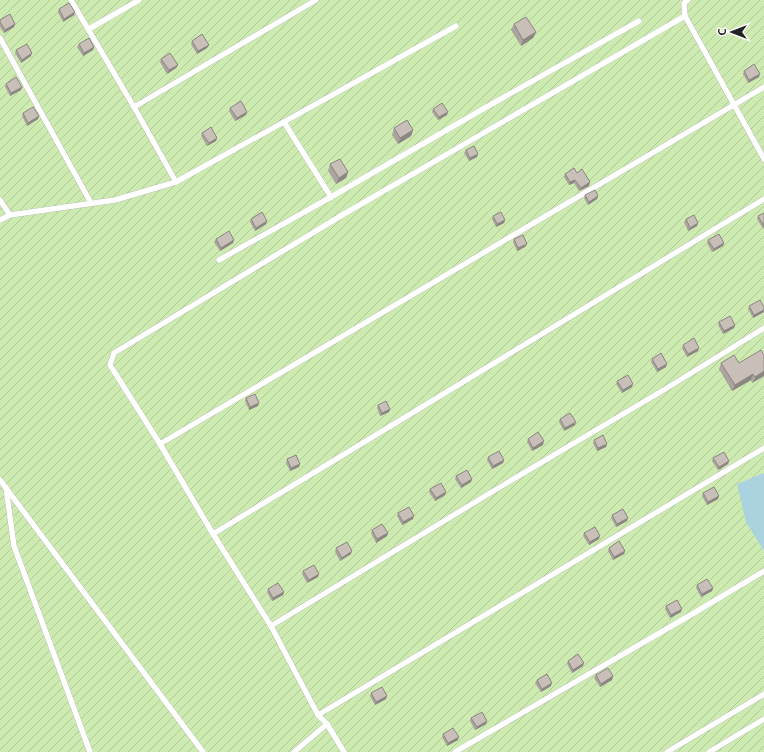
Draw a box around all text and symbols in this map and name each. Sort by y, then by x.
north arrow [712,12,752,52]
text: С [716,28,728,36]

